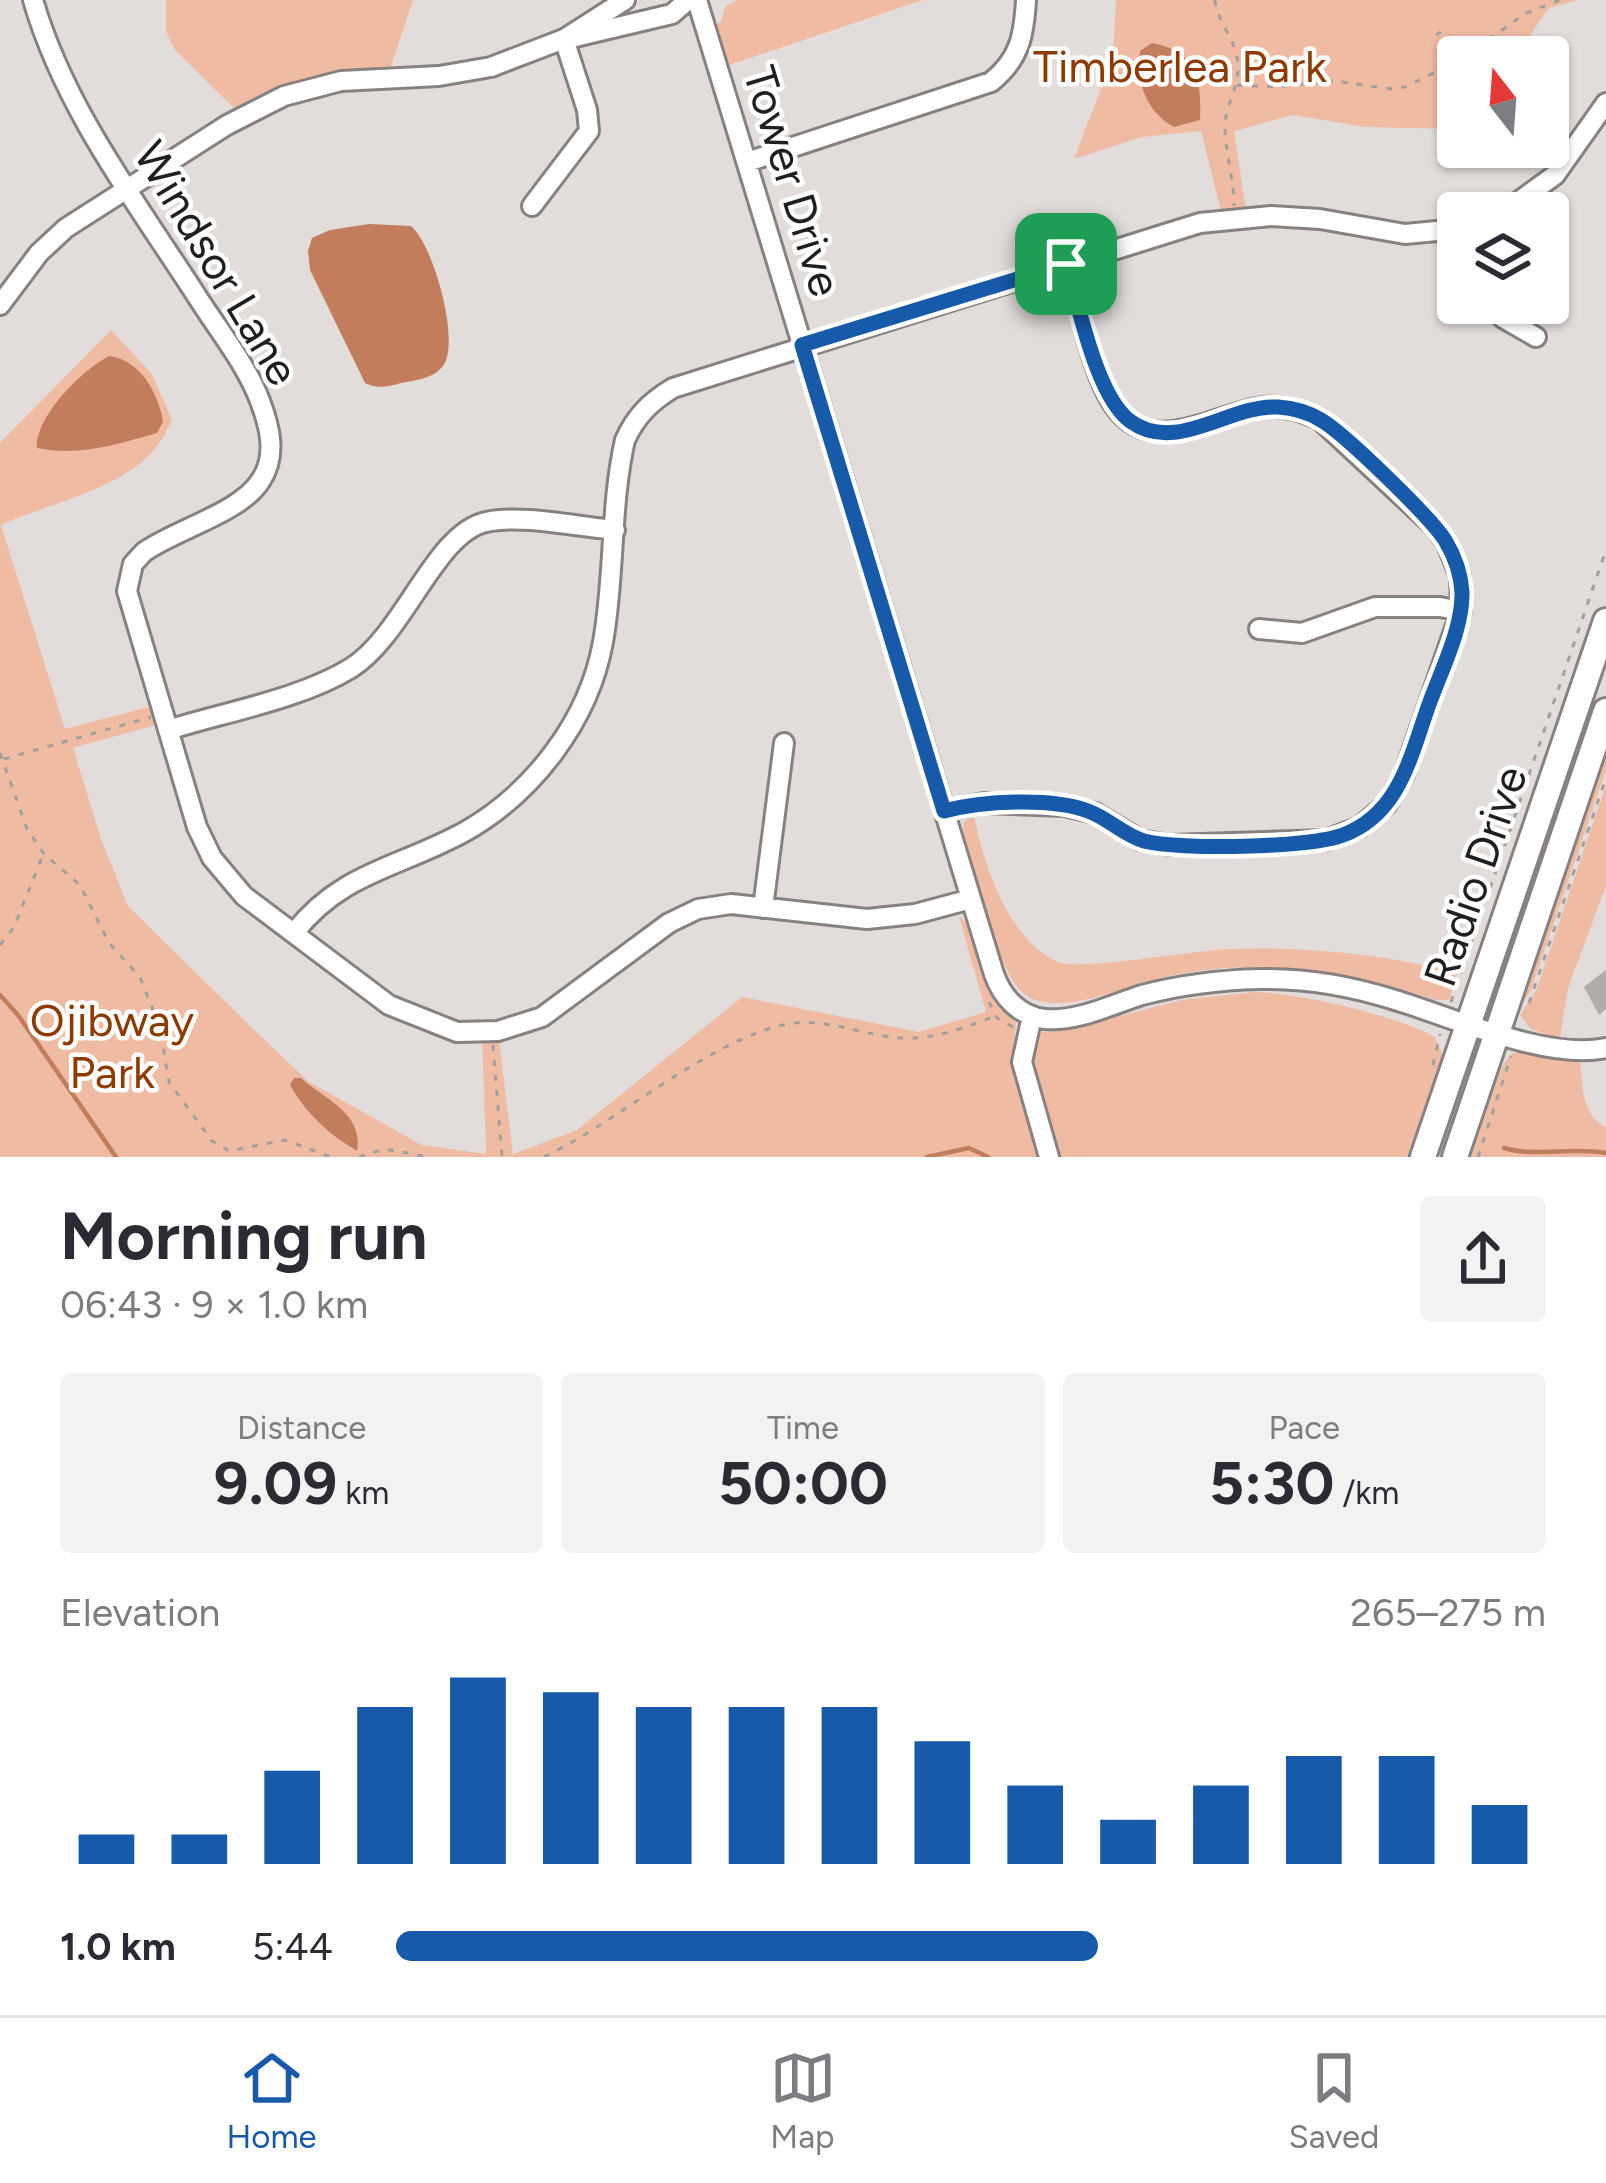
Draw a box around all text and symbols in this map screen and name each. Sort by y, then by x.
north arrow [1437,36,1569,168]
map controls [1437,36,1569,324]
park label: Timberlea Park [1033,39,1327,93]
street label: Tower Drive [732,60,854,302]
street label: Windsor Lane [123,131,311,395]
button: layers [1437,192,1569,324]
pin [1015,213,1117,315]
icon: arrive [1033,231,1099,297]
street label: Radio Drive [1412,759,1538,993]
park label: Ojibway Park [30,993,194,1099]
text: Morning run [60,1196,428,1276]
button: share [1420,1196,1546,1322]
text: 06:43 · 9 × 1.0 km [60,1281,368,1328]
text: Distance [237,1408,366,1447]
text: Time [767,1408,839,1447]
text: Pace [1269,1408,1340,1447]
text: 9.09 [214,1447,337,1519]
text: 50:00 [718,1447,888,1519]
text: 5:30 [1209,1447,1334,1519]
text: km [337,1473,389,1512]
text: /km [1334,1473,1399,1512]
text: Elevation [60,1589,220,1636]
text: 265–275 m [1350,1589,1546,1636]
text: 1.0 km [60,1923,176,1970]
text: 5:44 [252,1923,333,1970]
tab: Home [226,2045,317,2156]
tab: Map [770,2045,836,2156]
tab: Saved [1288,2045,1379,2156]

